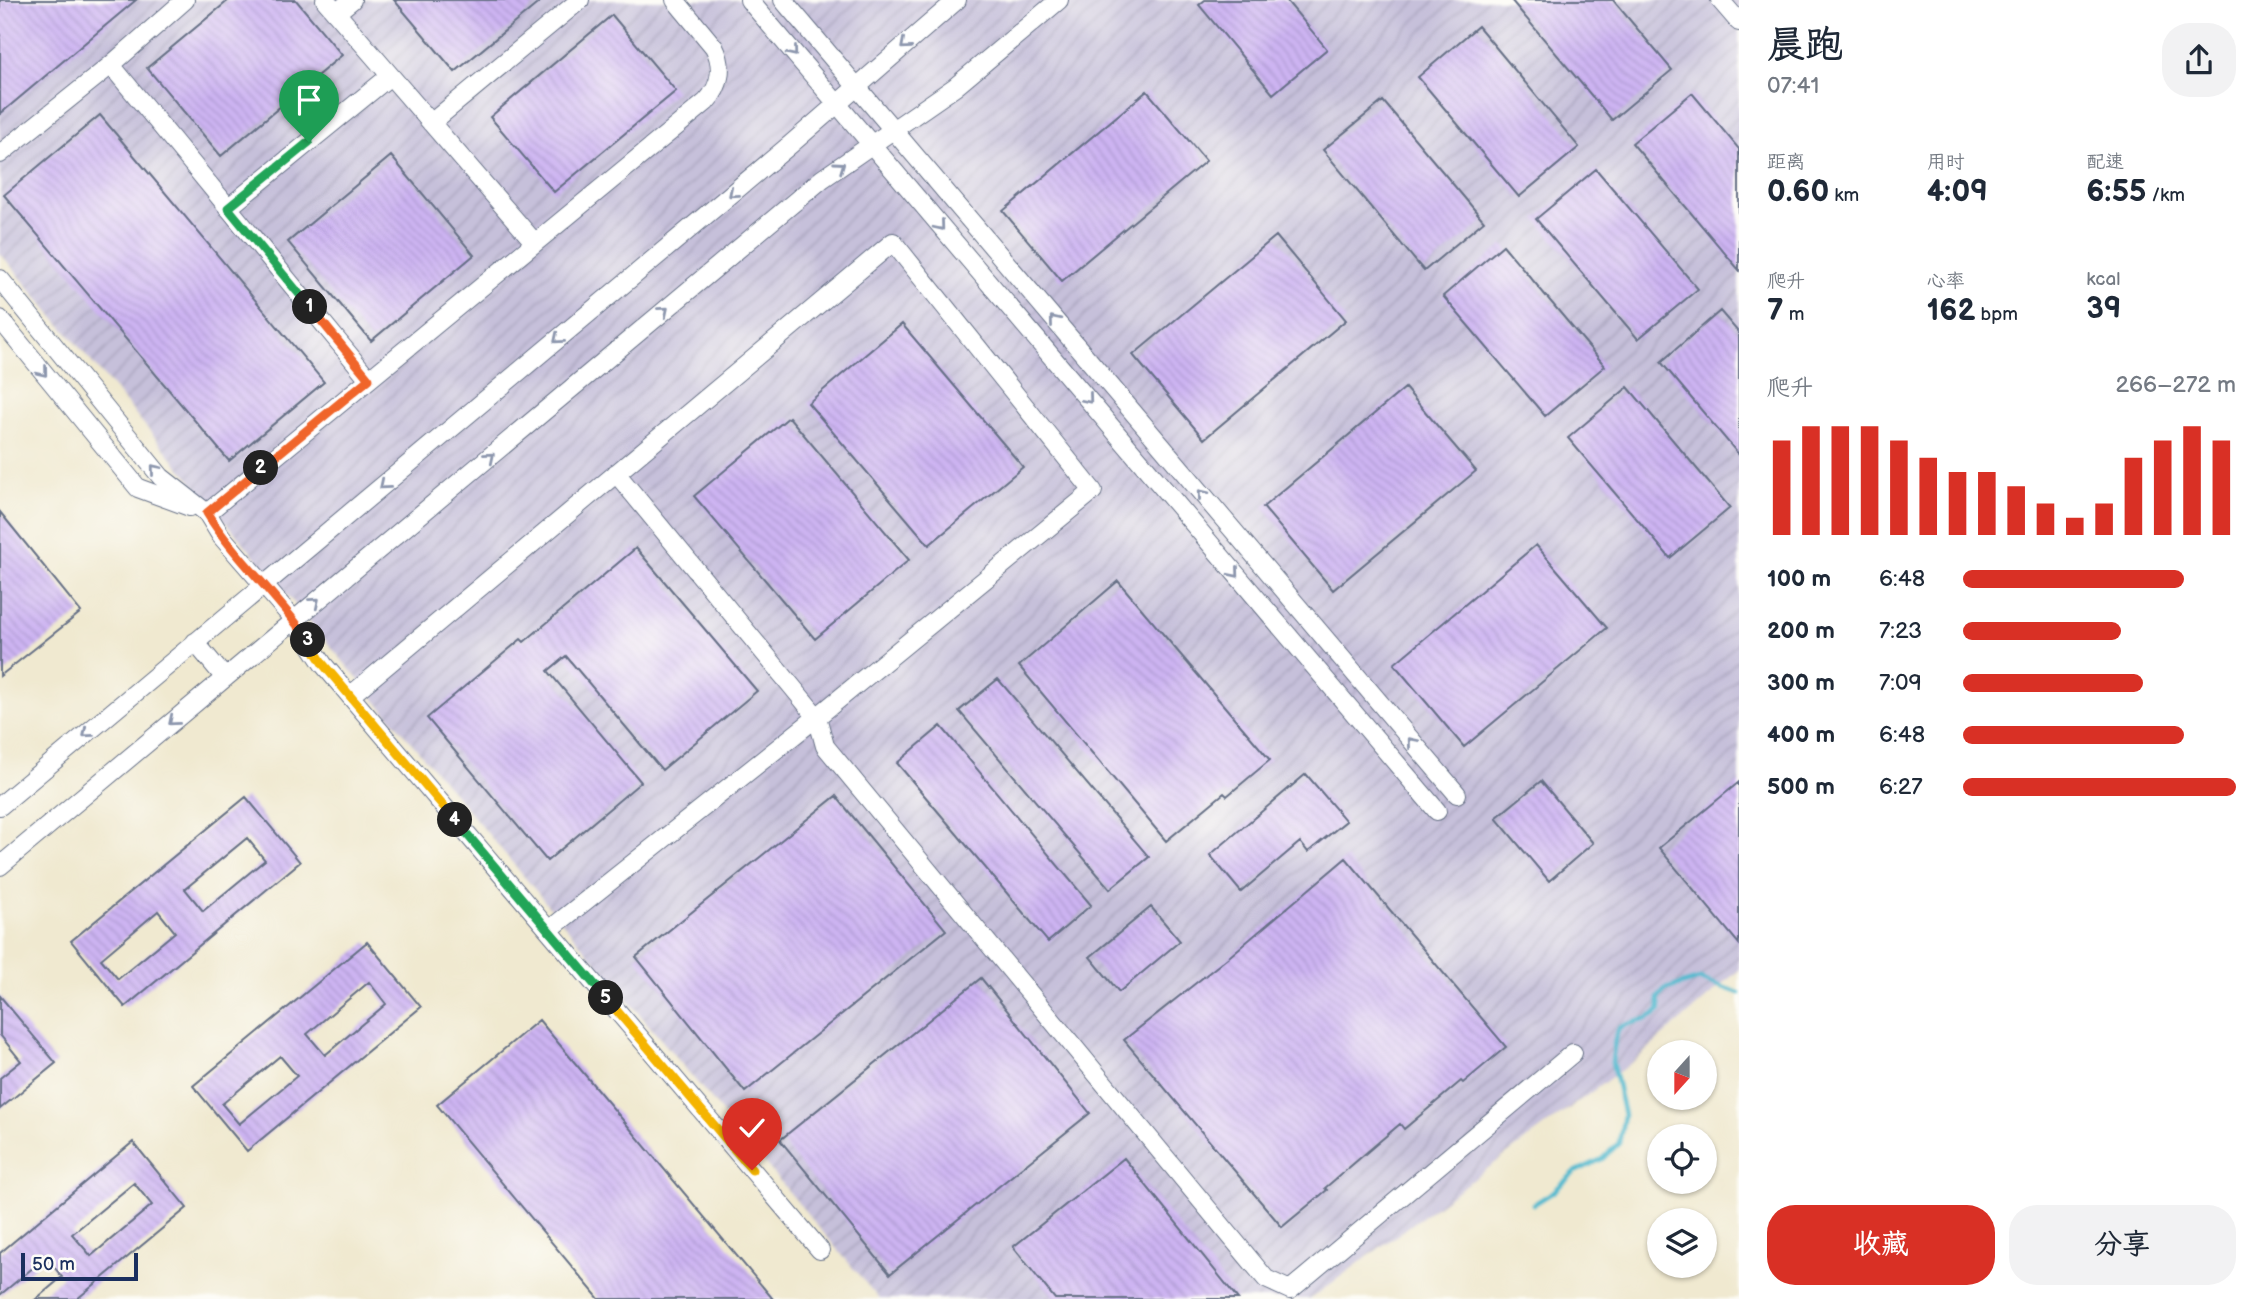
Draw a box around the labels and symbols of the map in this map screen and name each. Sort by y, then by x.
one-way arrow [901,37,914,49]
one-way arrow [785,45,798,57]
pin [279,70,339,142]
one-way arrow [832,162,845,174]
one-way arrow [728,185,741,197]
one-way arrow [932,218,944,231]
pin: 1 [292,290,328,324]
one-way arrow [656,307,669,319]
one-way arrow [1050,316,1062,329]
one-way arrow [554,331,567,343]
one-way arrow [35,363,47,376]
one-way arrow [1080,391,1092,404]
pin: 2 [244,450,278,486]
one-way arrow [482,452,494,465]
one-way arrow [151,464,163,477]
one-way arrow [379,476,391,489]
one-way arrow [1198,489,1210,502]
one-way arrow [1227,564,1239,577]
one-way arrow [308,598,320,611]
pin: 3 [290,622,326,658]
one-way arrow [168,713,180,726]
one-way arrow [82,725,95,737]
one-way arrow [1408,737,1420,750]
pin: 4 [438,802,472,838]
pin: 5 [588,981,624,1016]
north arrow [1647,1040,1717,1110]
pin [722,1098,782,1170]
scale bar [21,1250,138,1282]

